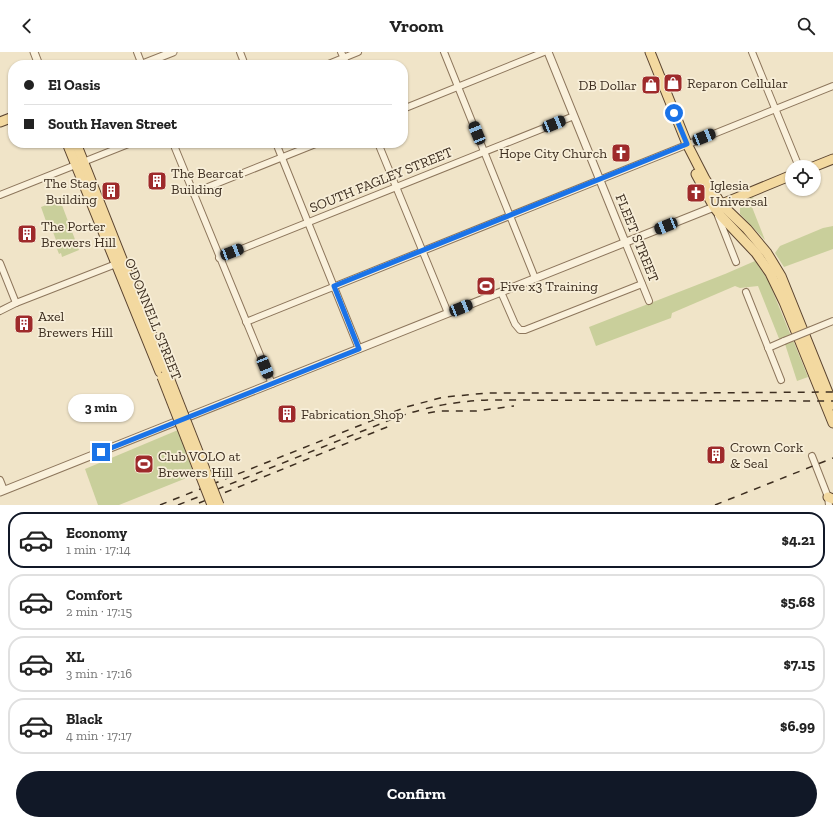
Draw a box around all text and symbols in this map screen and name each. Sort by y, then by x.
icon: back [16,15,38,37]
text: Vroom [390,15,443,37]
icon: search [795,15,817,37]
shop icon: Reparon Cellular [662,72,684,94]
shop icon: DB Dollar [640,74,662,96]
place label: Reparon Cellular [687,75,788,92]
text: El Oasis [48,76,101,94]
place label: DB Dollar [579,77,637,94]
route start [665,104,683,122]
car [541,114,567,134]
text: South Haven Street [48,115,177,133]
car [467,120,487,146]
car [691,127,717,147]
church icon: Hope City Church [610,142,632,164]
street label: SOUTH FAGLEY STREET [307,143,455,216]
place label: Hope City Church [499,145,607,162]
map controls [785,160,821,196]
button: locate [785,160,821,196]
place label: The Bearcat Building [171,165,244,198]
building icon: The Bearcat Building [146,170,168,192]
place label: The Stag Building [44,175,97,208]
place label: Iglesia Universal [710,177,768,210]
building icon: The Stag Building [100,180,122,202]
church icon: Iglesia Universal [685,182,707,204]
street label: FLEET STREET [612,191,663,285]
car [653,216,679,236]
place label: The Porter Brewers Hill [41,218,116,251]
building icon: The Porter Brewers Hill [16,223,38,245]
car [219,242,245,262]
street label: O'DONNELL STREET [121,256,185,383]
sports icon: Five x3 Training [475,275,497,297]
place label: Five x3 Training [500,278,598,295]
car [448,298,474,318]
place label: Axel Brewers Hill [38,308,113,341]
building icon: Axel Brewers Hill [13,313,35,335]
car [255,354,275,380]
callout: 3 min [68,394,134,422]
text: 3 min [85,400,117,415]
building icon: Fabrication Shop [276,403,298,425]
place label: Fabrication Shop [301,406,404,423]
place label: Crown Cork & Seal [730,439,804,472]
route end [92,443,110,461]
building icon: Crown Cork & Seal [705,444,727,466]
place label: Club VOLO at Brewers Hill [158,448,241,481]
sports icon: Club VOLO at Brewers Hill [133,453,155,475]
icon: car [18,522,54,558]
text: Economy [66,524,127,542]
text: $4.21 [782,531,815,549]
text: 1 min · 17:14 [66,542,131,557]
icon: car [18,584,54,620]
text: Comfort [66,586,122,604]
text: $5.68 [780,593,815,611]
text: 2 min · 17:15 [66,604,132,619]
icon: car [18,646,54,682]
text: XL [66,648,84,666]
text: $7.15 [783,655,815,673]
text: 3 min · 17:16 [66,666,132,681]
icon: car [18,708,54,744]
text: Black [66,710,103,728]
text: $6.99 [780,717,815,735]
text: 4 min · 17:17 [66,728,132,743]
button: Confirm [16,771,817,817]

